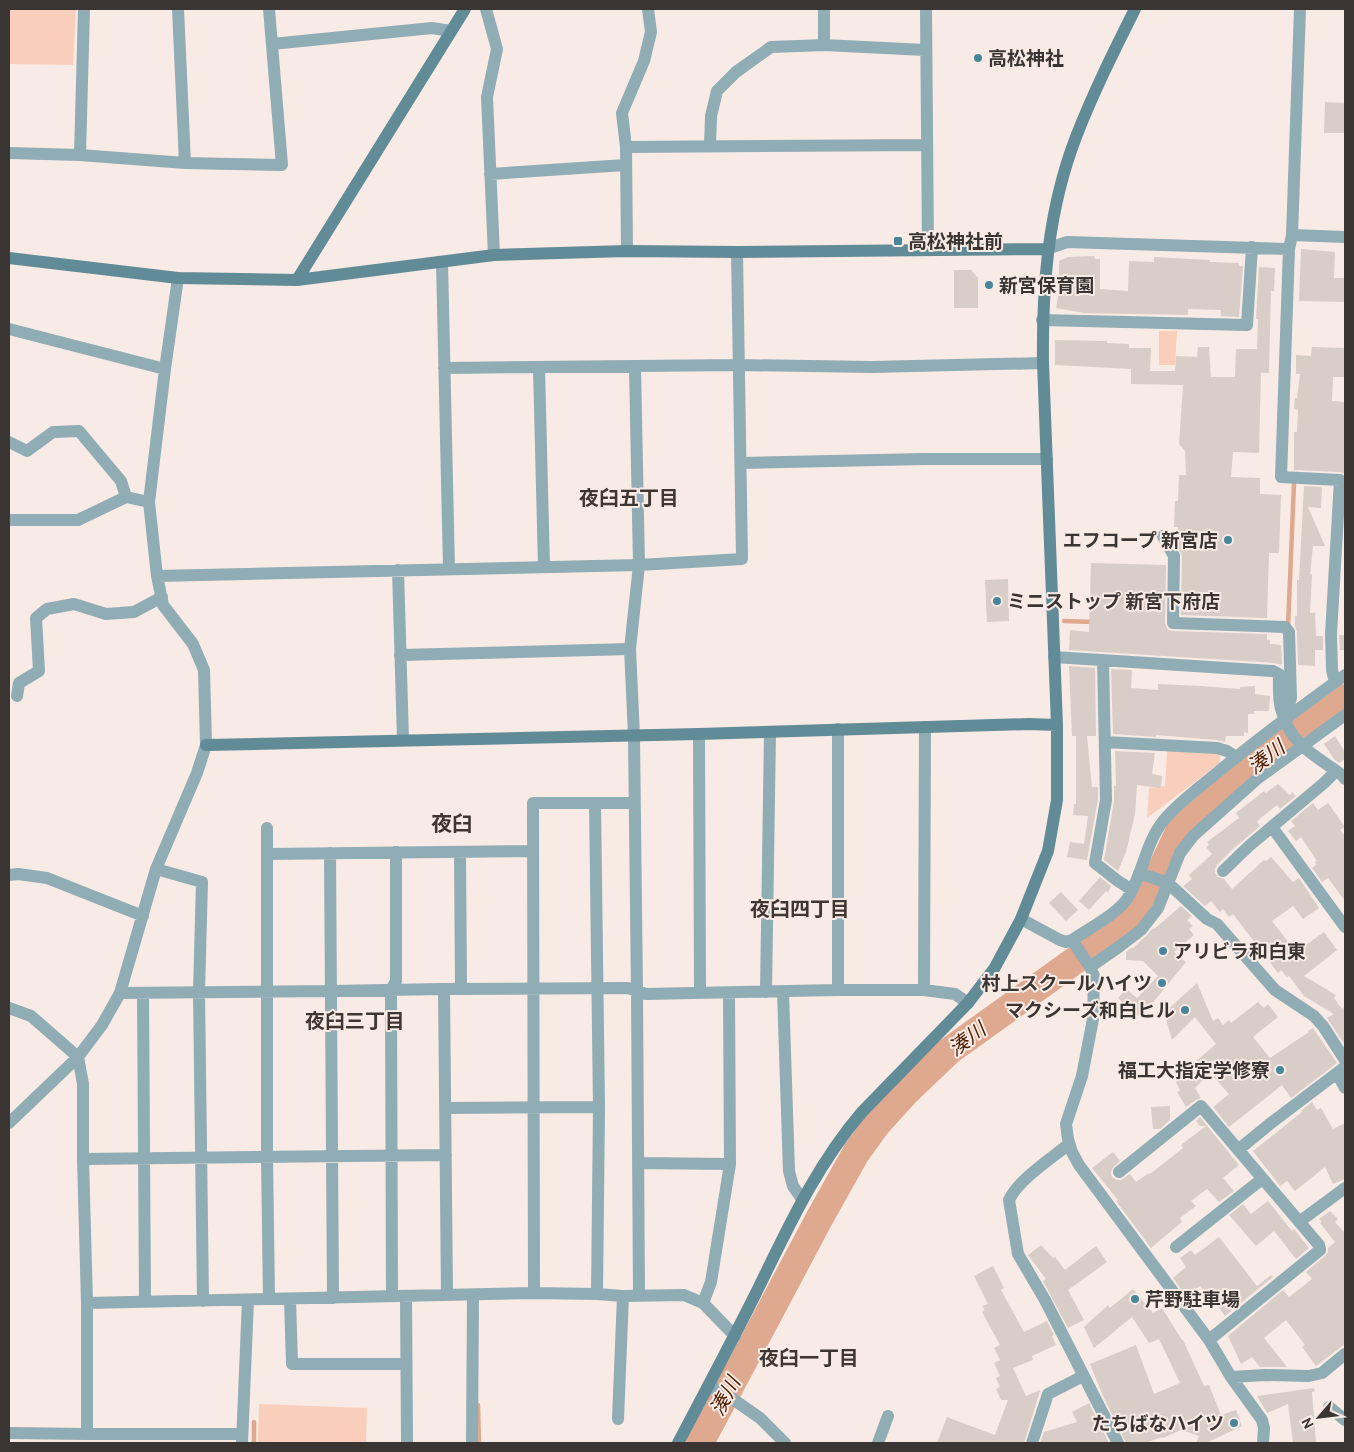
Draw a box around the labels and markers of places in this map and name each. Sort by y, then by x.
place label: 高松神社 [988,47,1064,70]
marker: 高松神社 [972,52,984,64]
place label: 高松神社前 [908,230,1003,253]
marker: 高松神社前 [892,235,904,247]
place label: 新宮保育園 [999,274,1094,297]
marker: 新宮保育園 [983,279,995,291]
place label: エフコープ 新宮店 [1063,529,1218,552]
marker: エフコープ 新宮店 [1222,534,1234,546]
place label: ミニストップ 新宮下府店 [1007,590,1220,613]
marker: ミニストップ 新宮下府店 [991,595,1003,607]
place label: アリビラ和白東 [1173,940,1306,963]
marker: アリビラ和白東 [1157,945,1169,957]
place label: 村上スクールハイツ [981,972,1152,995]
marker: 村上スクールハイツ [1156,977,1168,989]
place label: マクシーズ和白ヒル [1005,999,1175,1022]
marker: マクシーズ和白ヒル [1179,1004,1191,1016]
place label: 福工大指定学修寮 [1118,1059,1270,1082]
marker: 福工大指定学修寮 [1274,1064,1286,1076]
place label: 芹野駐車場 [1145,1288,1240,1311]
marker: 芹野駐車場 [1129,1293,1141,1305]
place label: たちばなハイツ [1091,1412,1224,1435]
marker: たちばなハイツ [1228,1417,1240,1429]

